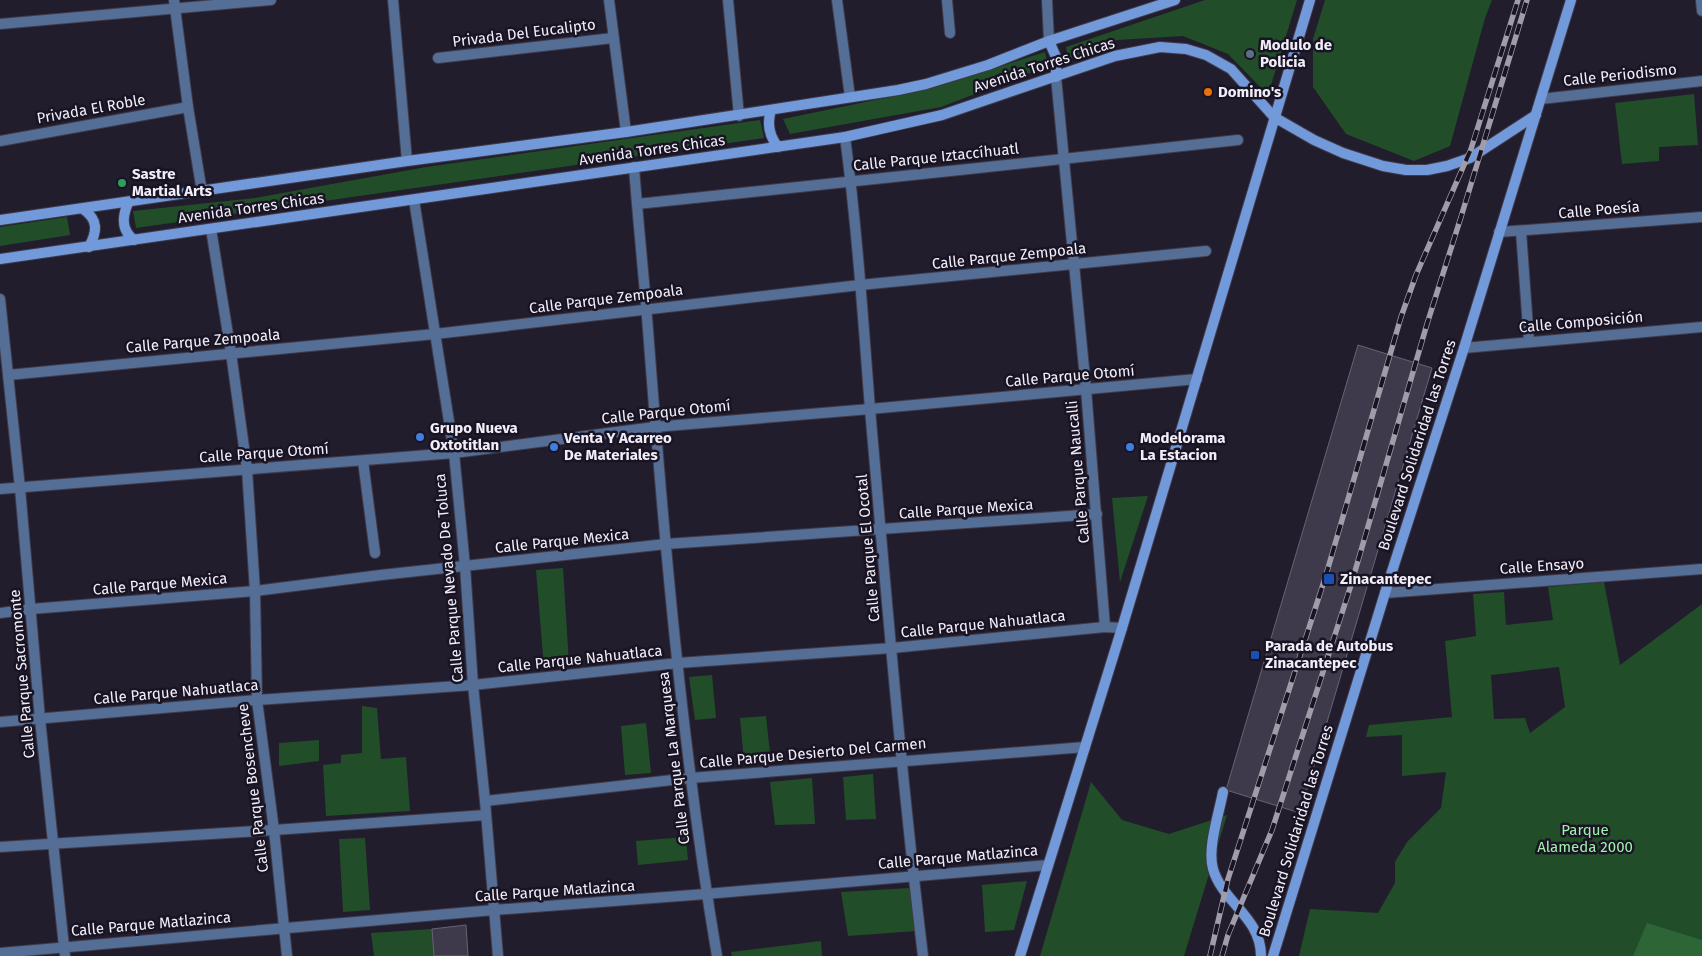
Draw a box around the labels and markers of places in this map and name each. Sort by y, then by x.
place label: Modulo de Policia [1260,36,1332,71]
marker: Modulo de Policia [1244,48,1256,60]
place label: Domino's [1218,83,1281,101]
marker: Domino's [1202,86,1214,98]
place label: Sastre Martial Arts [132,165,212,200]
marker: Sastre Martial Arts [116,177,128,189]
place label: Grupo Nueva Oxtotitlan [430,419,518,454]
place label: Venta Y Acarreo De Materiales [563,429,672,464]
place label: Modelorama La Estacion [1140,429,1226,464]
marker: Grupo Nueva Oxtotitlan [414,431,426,443]
marker: Venta Y Acarreo De Materiales [548,441,560,453]
marker: Modelorama La Estacion [1124,441,1136,453]
place label: Zinacantepec [1340,570,1432,588]
marker: Zinacantepec [1322,572,1336,586]
place label: Parada de Autobus Zinacantepec [1265,637,1393,672]
marker: Parada de Autobus Zinacantepec [1249,649,1261,661]

